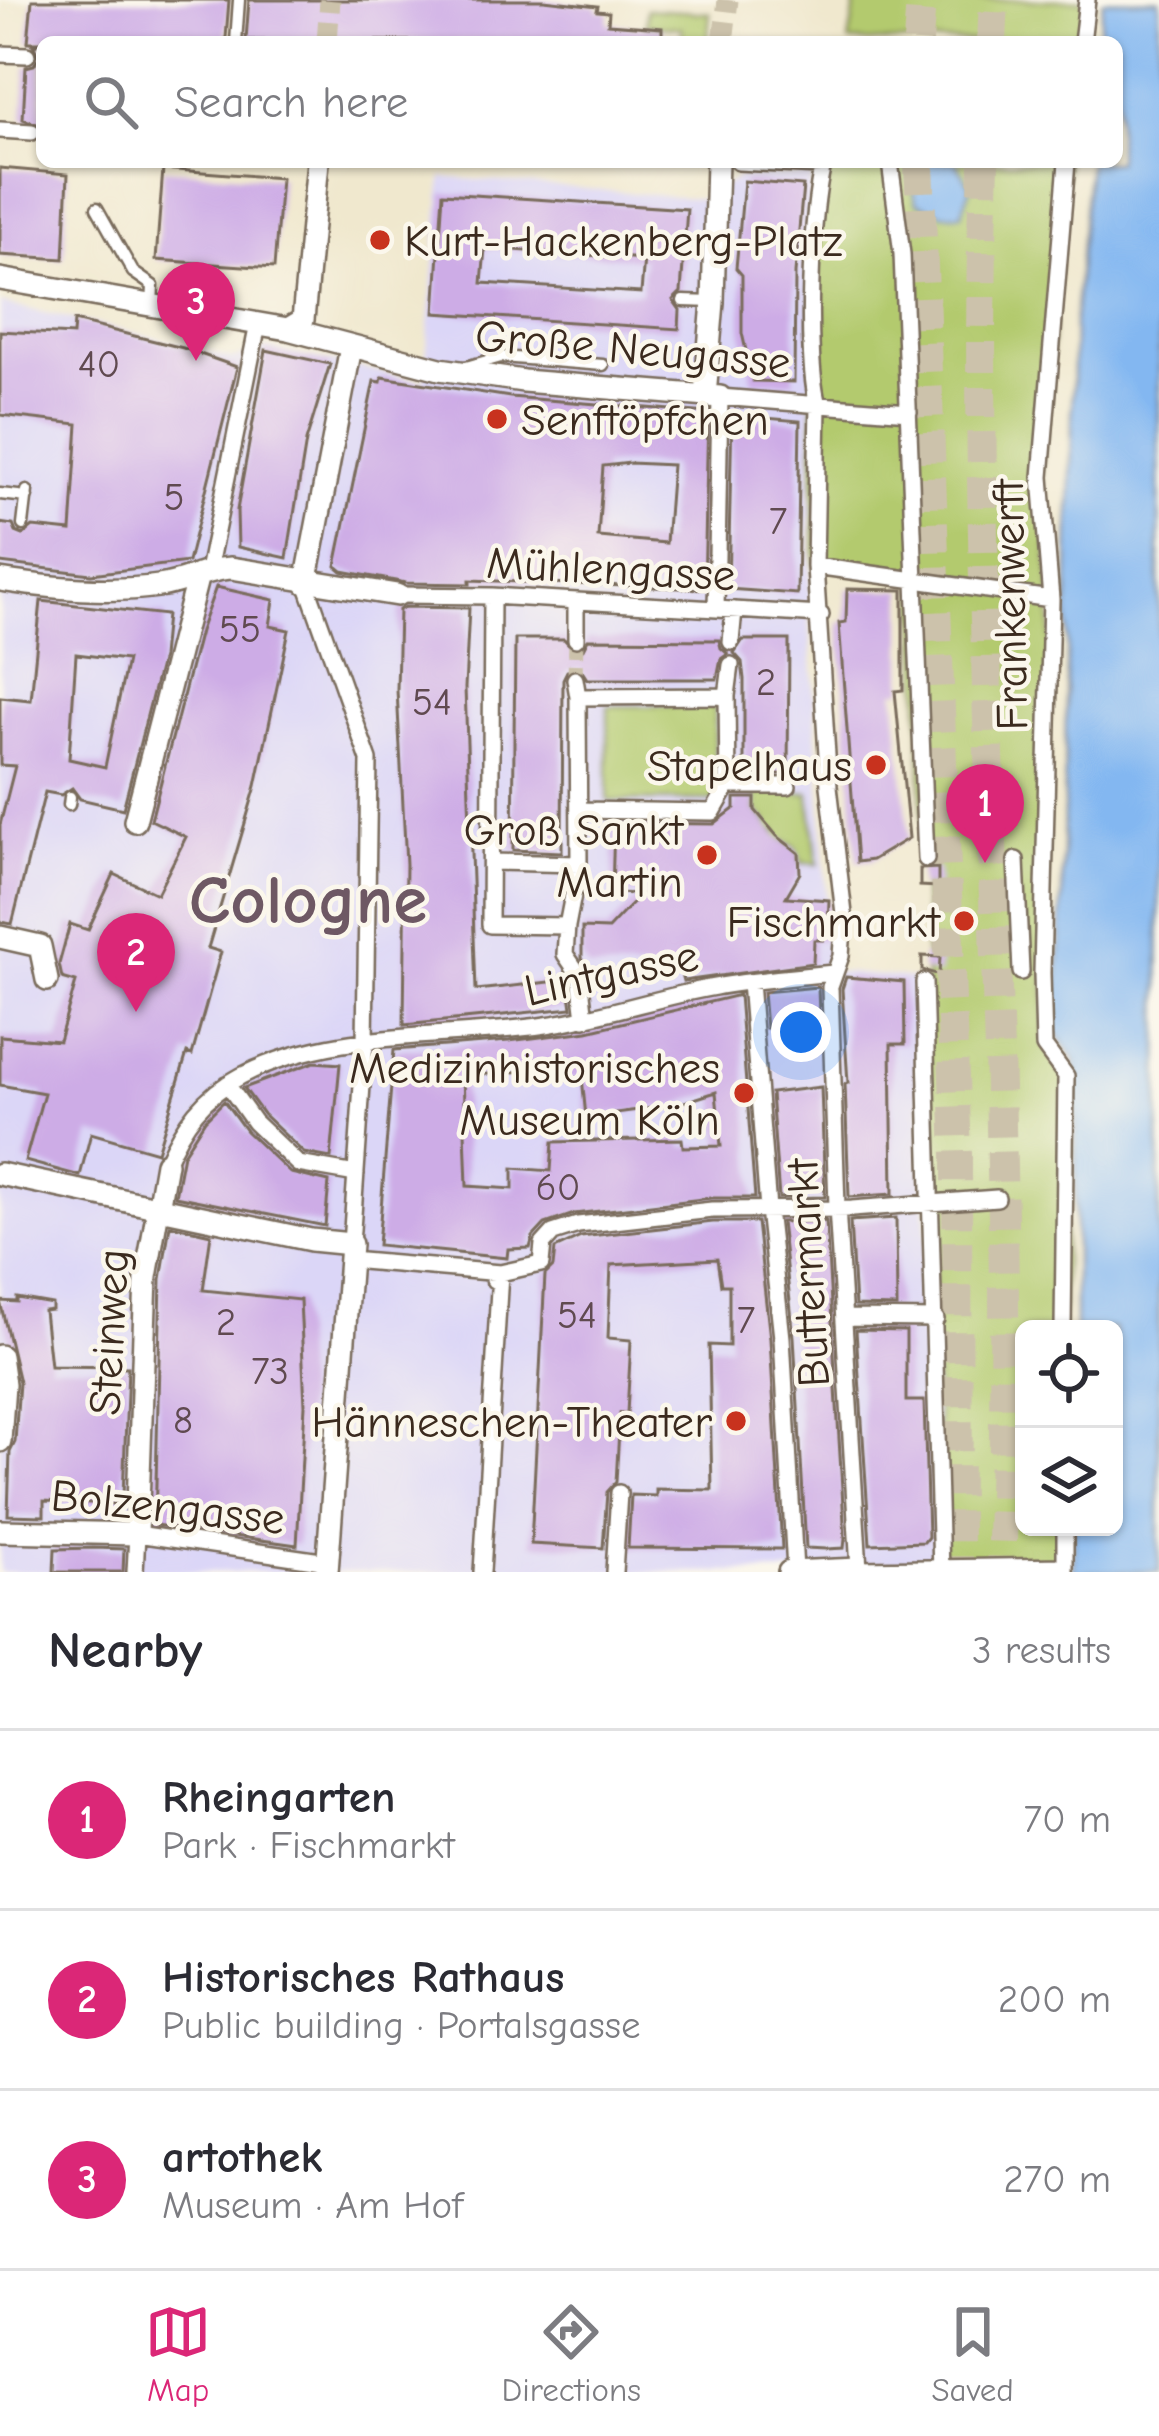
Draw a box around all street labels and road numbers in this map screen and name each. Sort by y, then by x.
street label: Große Neugasse [473,309,793,389]
street label: Frankenwerft [982,478,1038,731]
street label: Mühlengasse [485,537,737,601]
street label: Lintgasse [520,929,703,1017]
street label: Buttermarkt [776,1156,840,1389]
street label: Steinweg [79,1248,139,1417]
street label: Bolzengasse [49,1469,287,1545]

